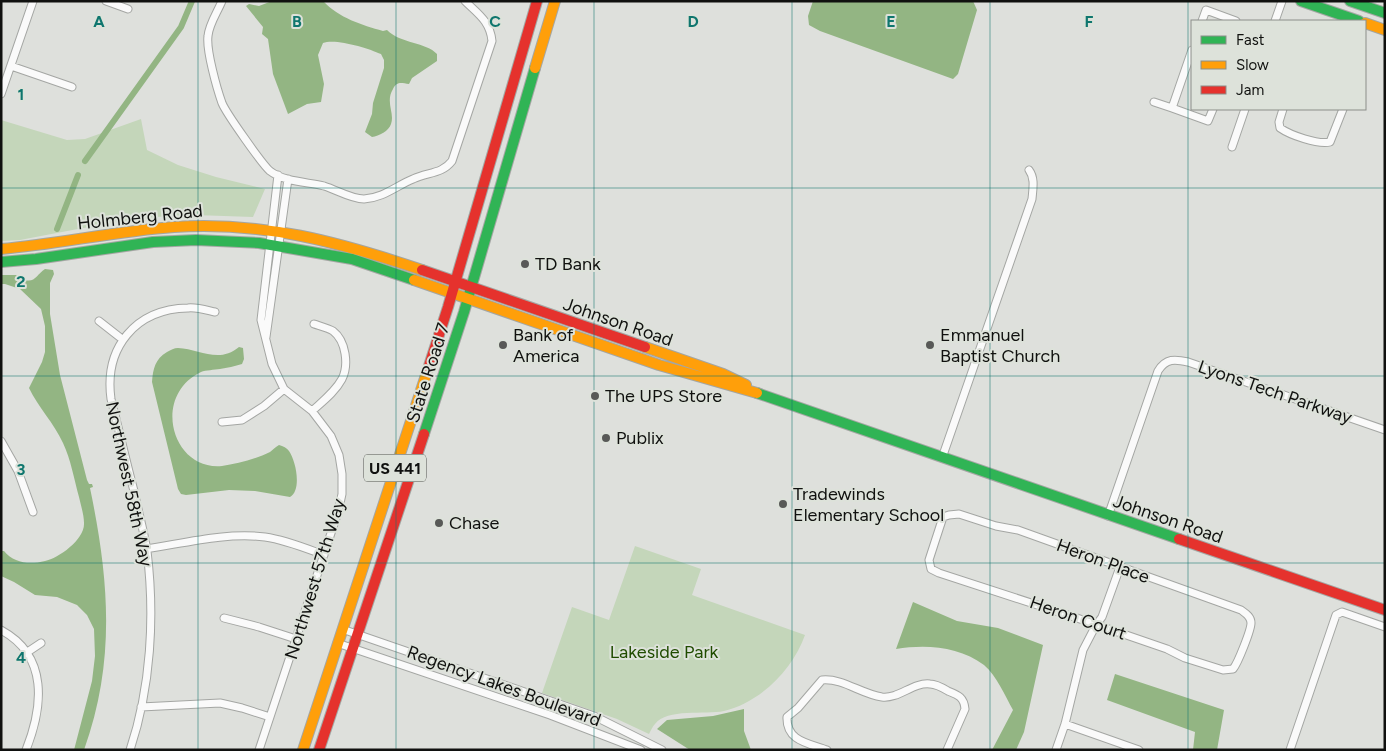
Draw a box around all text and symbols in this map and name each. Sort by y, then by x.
text: A [93,12,105,31]
text: B [292,12,302,31]
text: C [489,12,501,31]
text: D [687,12,699,31]
text: E [886,12,896,31]
text: F [1085,12,1094,31]
legend [1191,20,1366,110]
text: Fast [1236,31,1265,49]
text: Slow [1236,56,1269,74]
text: Jam [1236,81,1264,99]
text: 1 [18,85,24,104]
street label: Holmberg Road [76,199,204,235]
place label: TD Bank [535,253,601,275]
marker: TD Bank [519,258,531,270]
text: 2 [16,272,26,291]
street label: Johnson Road [560,293,676,351]
street label: State Road 7 [402,320,455,426]
place label: Bank of America [513,324,580,367]
place label: Emmanuel Baptist Church [940,324,1060,367]
marker: Bank of America [497,339,509,351]
marker: Emmanuel Baptist Church [924,339,936,351]
street label: Lyons Tech Parkway [1195,355,1355,429]
place label: The UPS Store [605,385,722,407]
marker: The UPS Store [589,390,601,402]
street label: Northwest 58th Way [101,399,157,569]
place label: Publix [616,427,664,449]
marker: Publix [600,432,612,444]
road number: US 441 [364,454,426,482]
text: 3 [17,460,26,479]
place label: Tradewinds Elementary School [793,483,944,526]
street label: Johnson Road [1110,490,1226,548]
street label: Northwest 57th Way [280,495,350,662]
marker: Tradewinds Elementary School [777,498,789,510]
place label: Chase [449,512,500,534]
marker: Chase [433,517,445,529]
street label: Heron Place [1053,534,1153,588]
street label: Heron Court [1027,591,1129,645]
street label: Regency Lakes Boulevard [404,641,604,731]
park label: Lakeside Park [610,641,719,663]
text: 4 [16,648,26,667]

